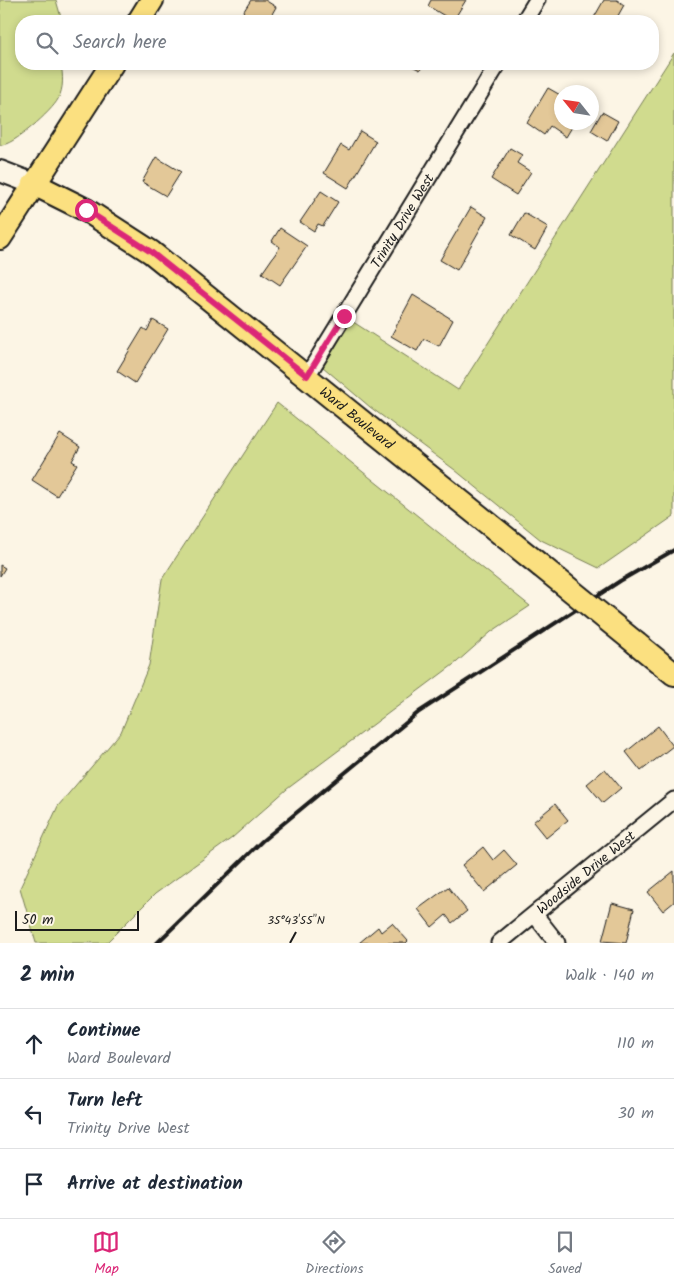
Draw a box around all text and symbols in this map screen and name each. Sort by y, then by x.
search box [15,15,659,70]
text: Search here [73,28,167,58]
icon: search [33,29,61,57]
north arrow [554,85,599,130]
street label: Trinity Drive West [365,169,441,273]
route start [75,199,98,222]
route end [333,305,356,328]
street label: Ward Boulevard [314,382,399,456]
street label: Woodside Drive West [532,825,641,920]
scale bar [15,908,139,931]
text: 50 m [22,909,53,931]
text: 35°43'55"N [267,911,325,930]
text: 2 min [20,959,75,992]
text: Walk · 140 m [565,963,654,988]
text: Continue [67,1016,140,1046]
icon: ahead [20,1030,48,1058]
text: 110 m [617,1031,654,1056]
text: Ward Boulevard [67,1046,171,1071]
text: Turn left [67,1086,142,1116]
icon: left [20,1100,48,1128]
text: 30 m [618,1101,654,1126]
text: Trinity Drive West [67,1116,190,1141]
text: Arrive at destination [67,1169,243,1199]
icon: arrive [20,1170,48,1198]
tab: Map [92,1228,120,1280]
tab: Directions [305,1228,363,1280]
tab: Saved [548,1228,582,1280]

